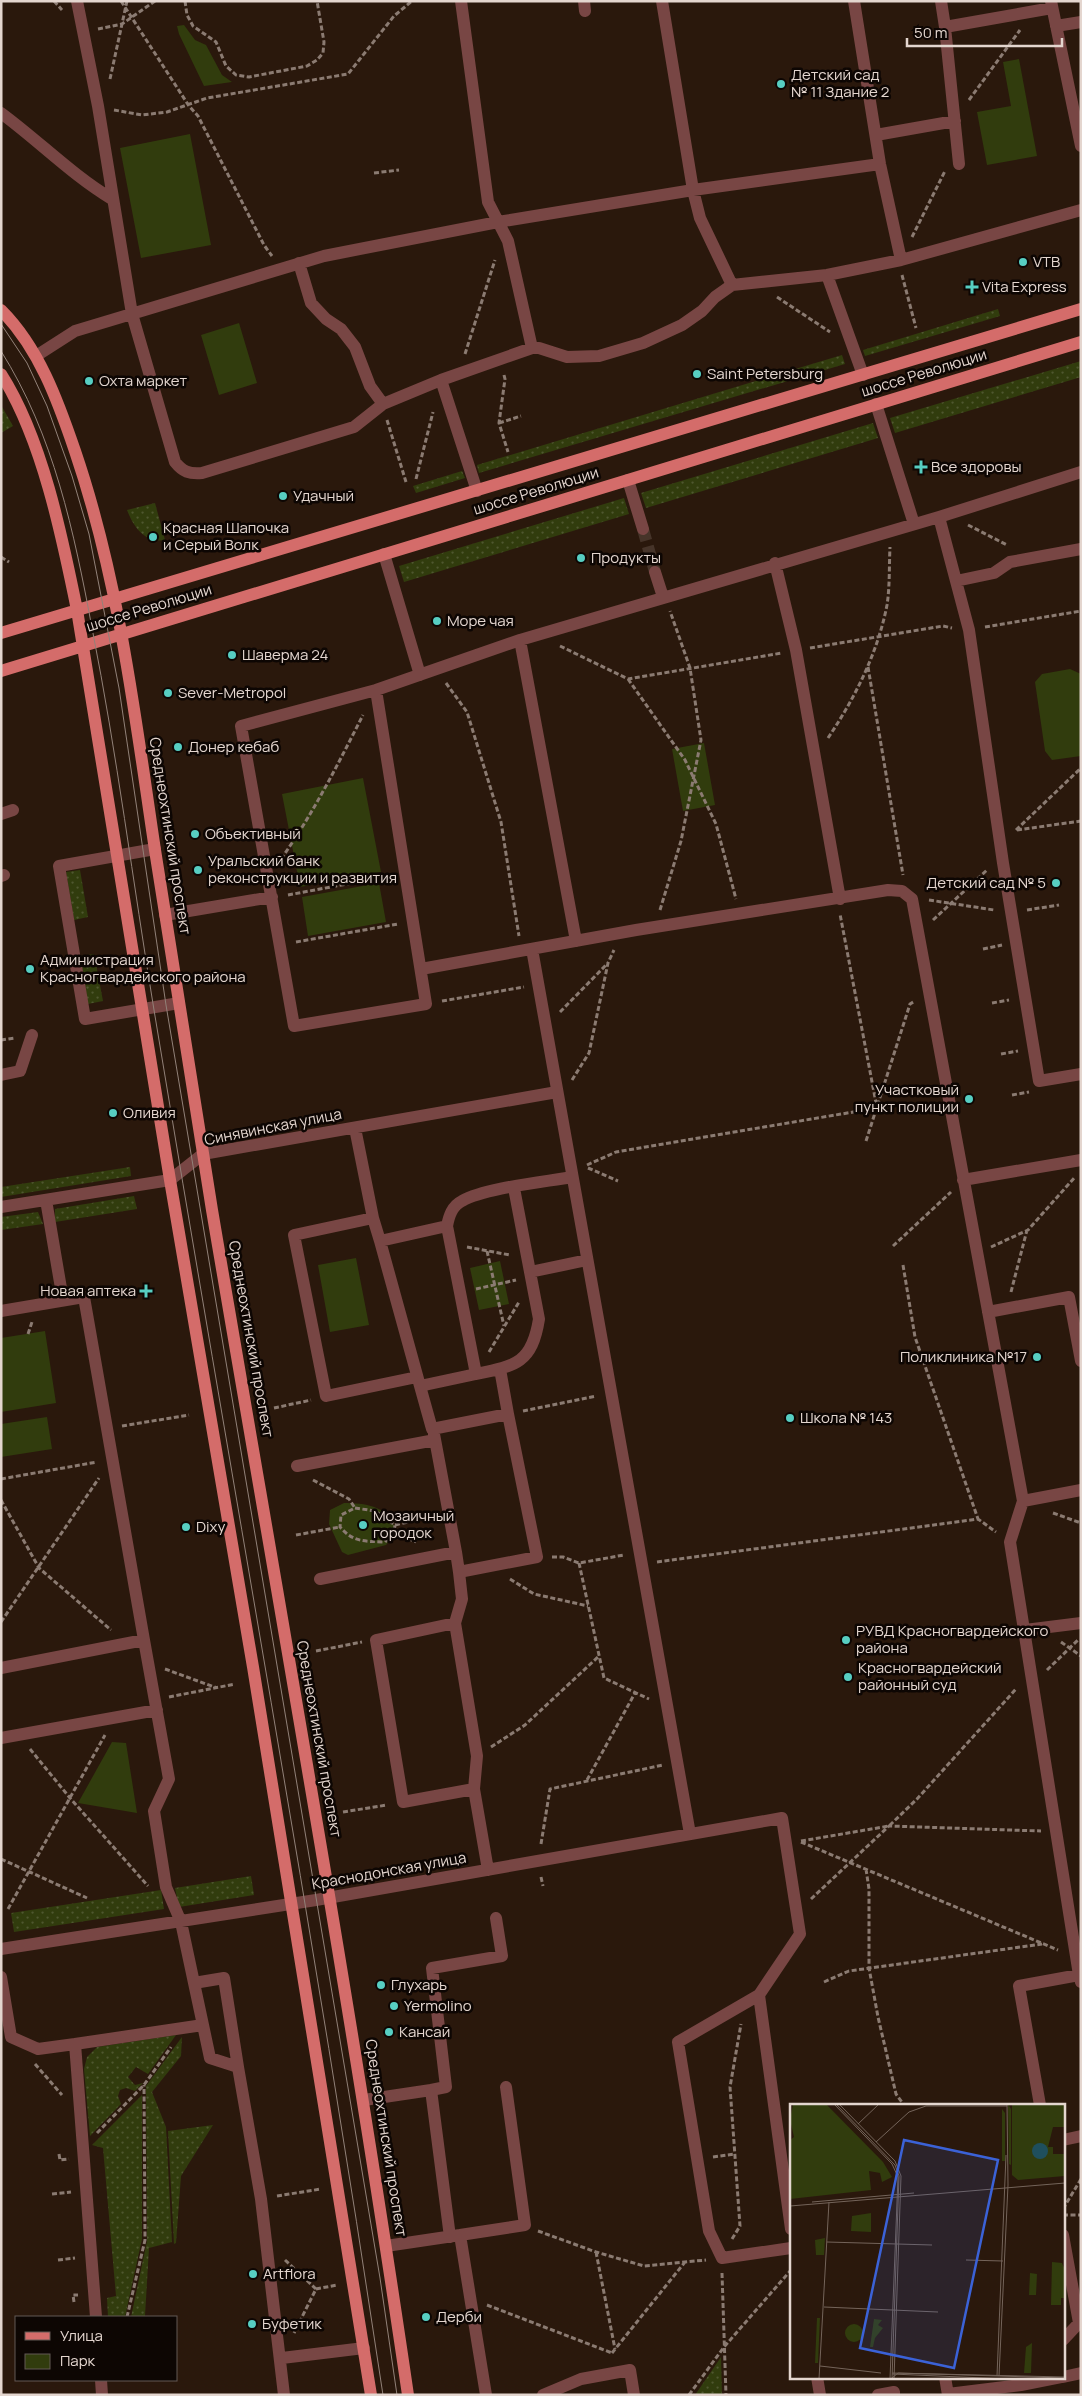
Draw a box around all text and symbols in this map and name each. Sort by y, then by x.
scale bar [907,15,1062,47]
text: 50 m [914,22,948,43]
place label: Детский сад № 11 Здание 2 [791,64,889,102]
marker: Детский сад № 11 Здание 2 [775,78,787,90]
place label: VTB [1033,251,1060,272]
marker: VTB [1017,256,1029,268]
place label: Vita Express [982,276,1067,297]
marker: Vita Express [966,281,978,293]
street label: шоссе Революции [859,343,989,402]
place label: Saint Petersburg [707,363,823,384]
marker: Saint Petersburg [691,368,703,380]
place label: Охта маркет [99,370,187,391]
marker: Охта маркет [83,375,95,387]
place label: Все здоровы [931,456,1022,477]
street label: шоссе Революции [471,461,601,520]
marker: Все здоровы [915,461,927,473]
place label: Удачный [293,485,354,506]
marker: Удачный [277,490,289,502]
place label: Красная Шапочка и Серый Волк [163,517,289,555]
marker: Красная Шапочка и Серый Волк [147,531,159,543]
place label: Продукты [591,547,661,568]
marker: Продукты [575,552,587,564]
street label: шоссе Революции [84,578,214,637]
place label: Море чая [447,610,514,631]
marker: Море чая [431,615,443,627]
place label: Шаверма 24 [242,644,329,665]
marker: Шаверма 24 [226,649,238,661]
place label: Sever-Metropol [178,682,286,703]
marker: Sever-Metropol [162,687,174,699]
street label: Среднеохтинский проспект [145,736,197,936]
place label: Донер кебаб [188,736,279,757]
marker: Донер кебаб [172,741,184,753]
place label: Объективный [205,823,301,844]
marker: Объективный [189,828,201,840]
place label: Уральский банк реконструкции и развития [208,850,397,888]
marker: Уральский банк реконструкции и развития [192,864,204,876]
place label: Детский сад № 5 [926,872,1046,893]
marker: Детский сад № 5 [1050,877,1062,889]
place label: Администрация Красногвардейского района [40,949,246,987]
marker: Администрация Красногвардейского района [24,963,36,975]
place label: Участковый пункт полиции [855,1079,959,1117]
marker: Участковый пункт полиции [963,1093,975,1105]
place label: Оливия [123,1102,176,1123]
street label: Синявинская улица [202,1103,343,1150]
marker: Оливия [107,1107,119,1119]
street label: Среднеохтинский проспект [224,1239,279,1439]
place label: Новая аптека [40,1280,136,1301]
marker: Новая аптека [140,1285,152,1297]
place label: Поликлиника №17 [900,1346,1027,1367]
marker: Поликлиника №17 [1031,1351,1043,1363]
place label: Школа № 143 [800,1407,892,1428]
marker: Школа № 143 [784,1412,796,1424]
place label: Мозаичный городок [373,1505,454,1543]
place label: Dixy [196,1516,225,1537]
marker: Мозаичный городок [357,1519,369,1531]
marker: Dixy [180,1521,192,1533]
place label: РУВД Красногвардейского района [856,1620,1049,1658]
marker: РУВД Красногвардейского района [840,1634,852,1646]
street label: Среднеохтинский проспект [292,1639,347,1839]
place label: Красногвардейский районный суд [858,1657,1001,1695]
marker: Красногвардейский районный суд [842,1671,854,1683]
street label: Краснодонская улица [310,1847,468,1894]
place label: Глухарь [391,1974,447,1995]
marker: Глухарь [375,1979,387,1991]
place label: Yermolino [404,1995,472,2016]
marker: Yermolino [388,2000,400,2012]
place label: Кансай [399,2021,450,2042]
marker: Кансай [383,2026,395,2038]
street label: Среднеохтинский проспект [361,2038,413,2238]
inset map [790,2104,1064,2378]
place label: Artflora [263,2263,316,2284]
marker: Artflora [247,2268,259,2280]
place label: Дерби [436,2306,482,2327]
marker: Дерби [420,2311,432,2323]
place label: Буфетик [262,2313,322,2334]
legend [15,2316,178,2381]
marker: Буфетик [246,2318,258,2330]
text: Улица [60,2325,103,2346]
text: Парк [60,2350,96,2371]

